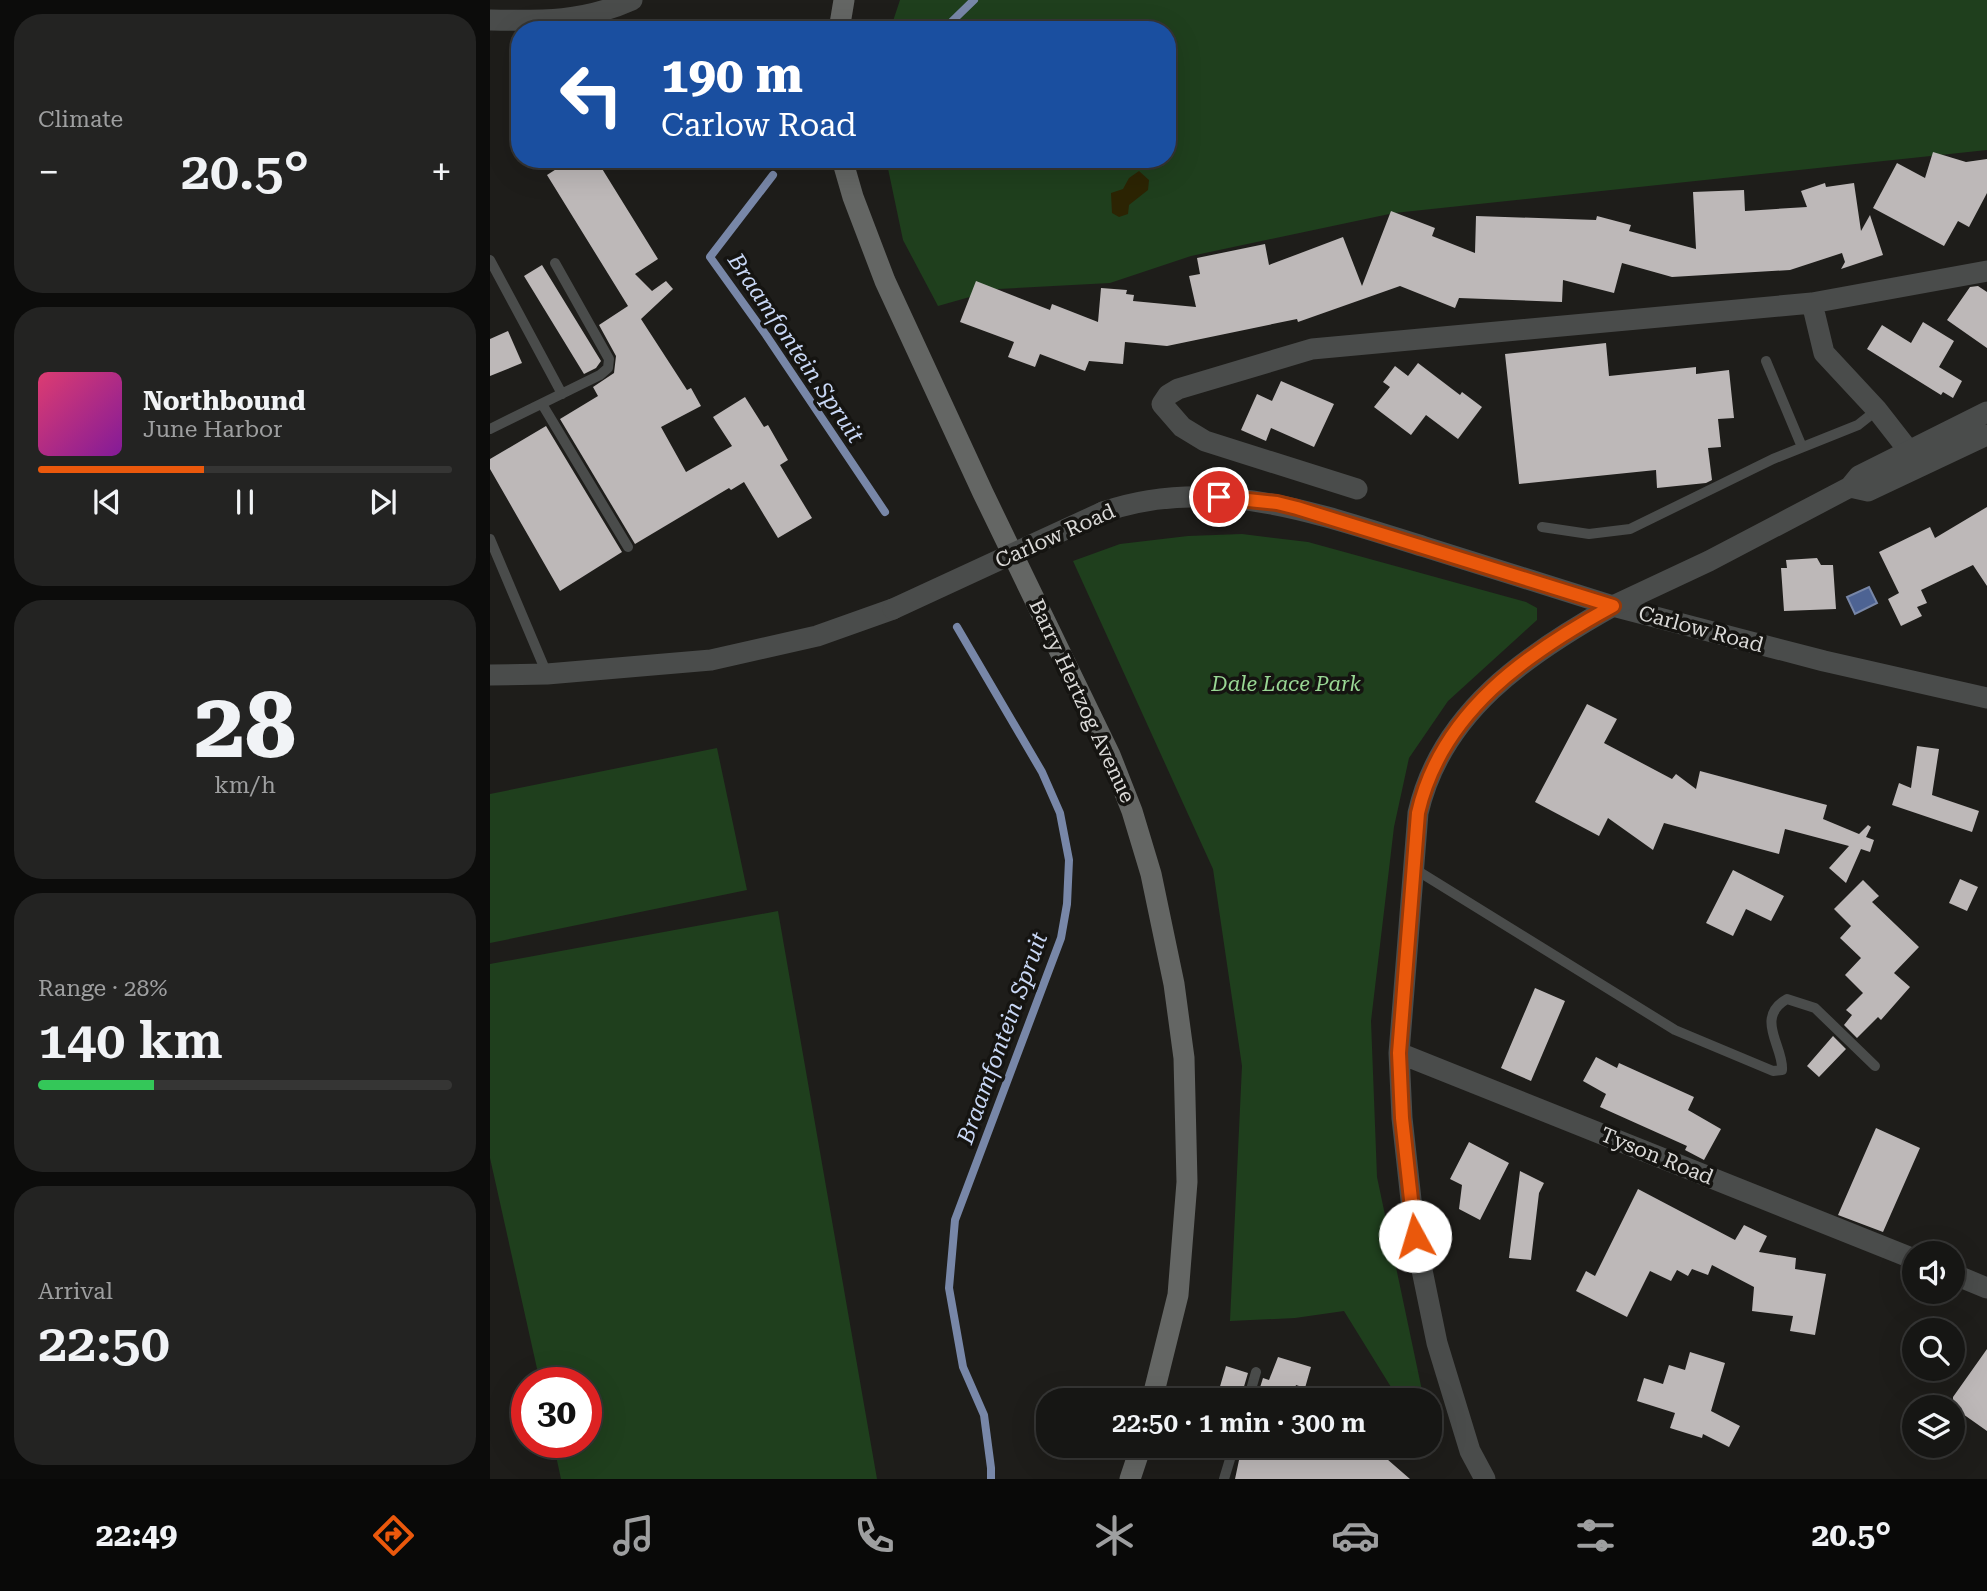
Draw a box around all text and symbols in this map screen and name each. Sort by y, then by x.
text: 190 m [661,47,803,104]
icon: left [546,49,637,140]
text: Climate [38,106,123,133]
text: Carlow Road [661,106,857,144]
text: 20.5° [181,141,309,202]
text: − [38,150,59,194]
text: + [431,150,452,194]
water label: Braamfontein Spruit [722,248,869,449]
text: Northbound [143,386,306,416]
text: June Harbor [143,416,283,443]
pin [1189,467,1249,527]
icon: arrive [1200,478,1238,516]
icon: previous [88,483,126,521]
icon: pause [226,483,264,521]
icon: next [364,483,402,521]
street label: Carlow Road [992,499,1119,573]
street label: Barry Hertzog Avenue [1024,595,1140,807]
street label: Carlow Road [1636,601,1767,657]
park label: Dale Lace Park [1210,672,1361,696]
text: 28 [194,673,296,779]
text: km/h [214,772,276,799]
water label: Braamfontein Spruit [951,928,1053,1148]
text: Range · 28% [38,975,167,1002]
text: 140 km [38,1010,223,1071]
street label: Tyson Road [1597,1122,1717,1190]
position arrow [1378,1199,1452,1273]
map controls [1902,1241,1965,1458]
button: sound [1902,1241,1965,1304]
text: Arrival [38,1278,113,1305]
text: 22:50 [38,1313,170,1374]
button: search [1902,1318,1965,1381]
speed limit sign: 30 [511,1367,602,1458]
button: layers [1902,1395,1965,1458]
text: 22:50 · 1 min · 300 m [1112,1408,1366,1438]
icon: directions [369,1511,418,1560]
icon: music [609,1511,658,1560]
icon: phone [850,1511,899,1560]
icon: climate [1090,1511,1139,1560]
icon: car [1331,1511,1380,1560]
icon: filters [1571,1511,1620,1560]
text: 22:49 [96,1516,177,1554]
text: 20.5° [1811,1516,1891,1554]

